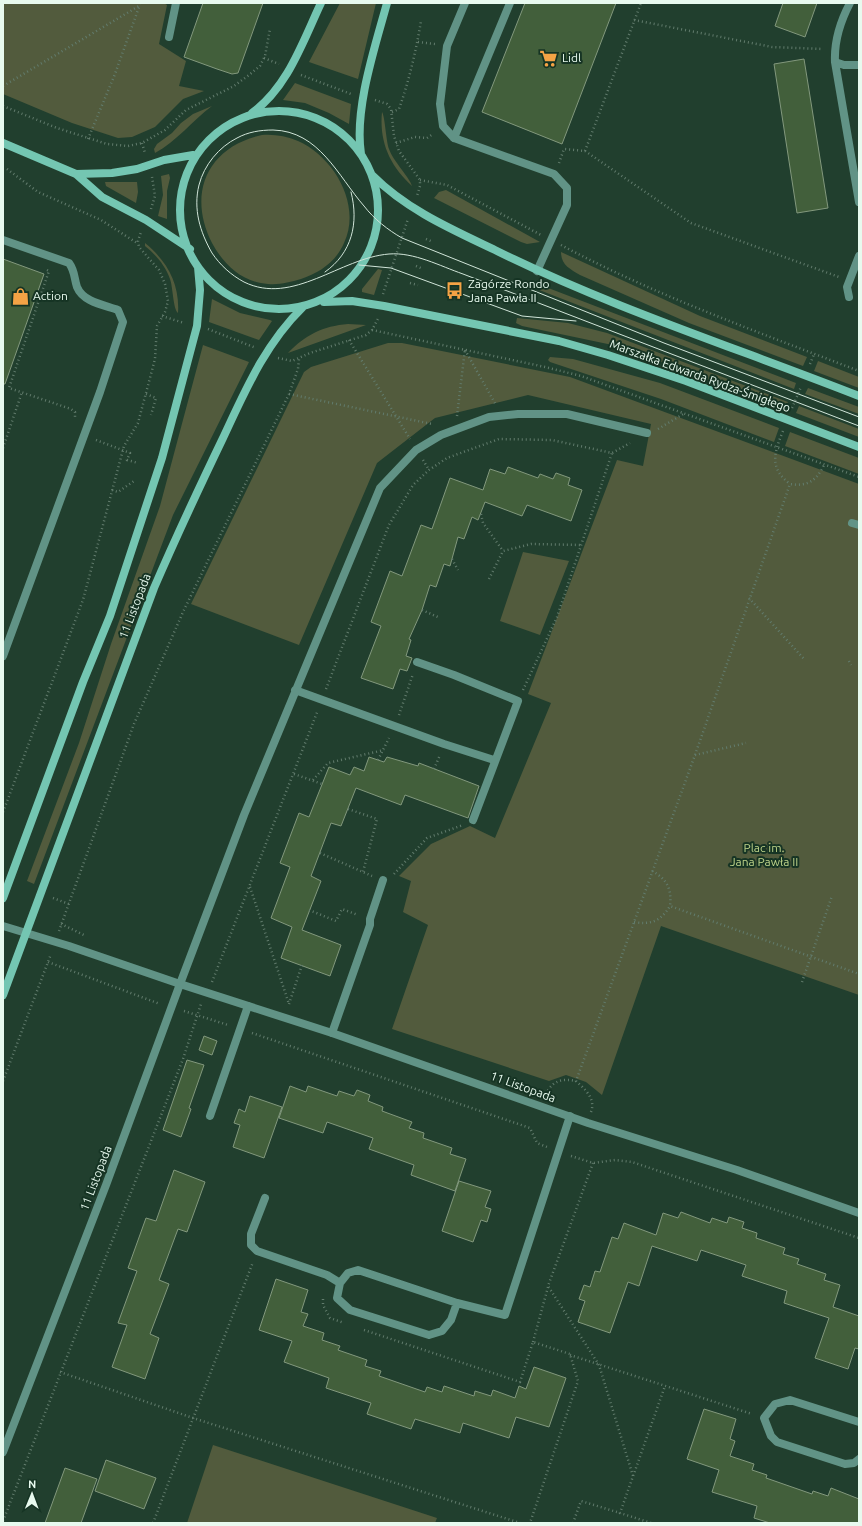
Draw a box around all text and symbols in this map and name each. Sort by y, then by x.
supermarket icon: Lidl [539,48,559,68]
place label: Lidl [562,51,581,64]
place label: Zagórze Rondo Jana Pawła II [468,277,550,304]
bus stop icon: Zagórze Rondo Jana Pawła II [445,281,465,301]
shop icon: Action [10,286,30,306]
place label: Action [33,289,68,302]
street label: Marszałka Edwarda Rydza-Śmigłego [608,337,792,414]
street label: 11 Listopada [116,571,153,640]
park label: Plac im. Jana Pawła II [730,841,798,868]
street label: 11 Listopada [489,1069,558,1104]
street label: 11 Listopada [77,1143,114,1212]
north arrow [12,1474,52,1514]
text: N [28,1478,36,1490]

